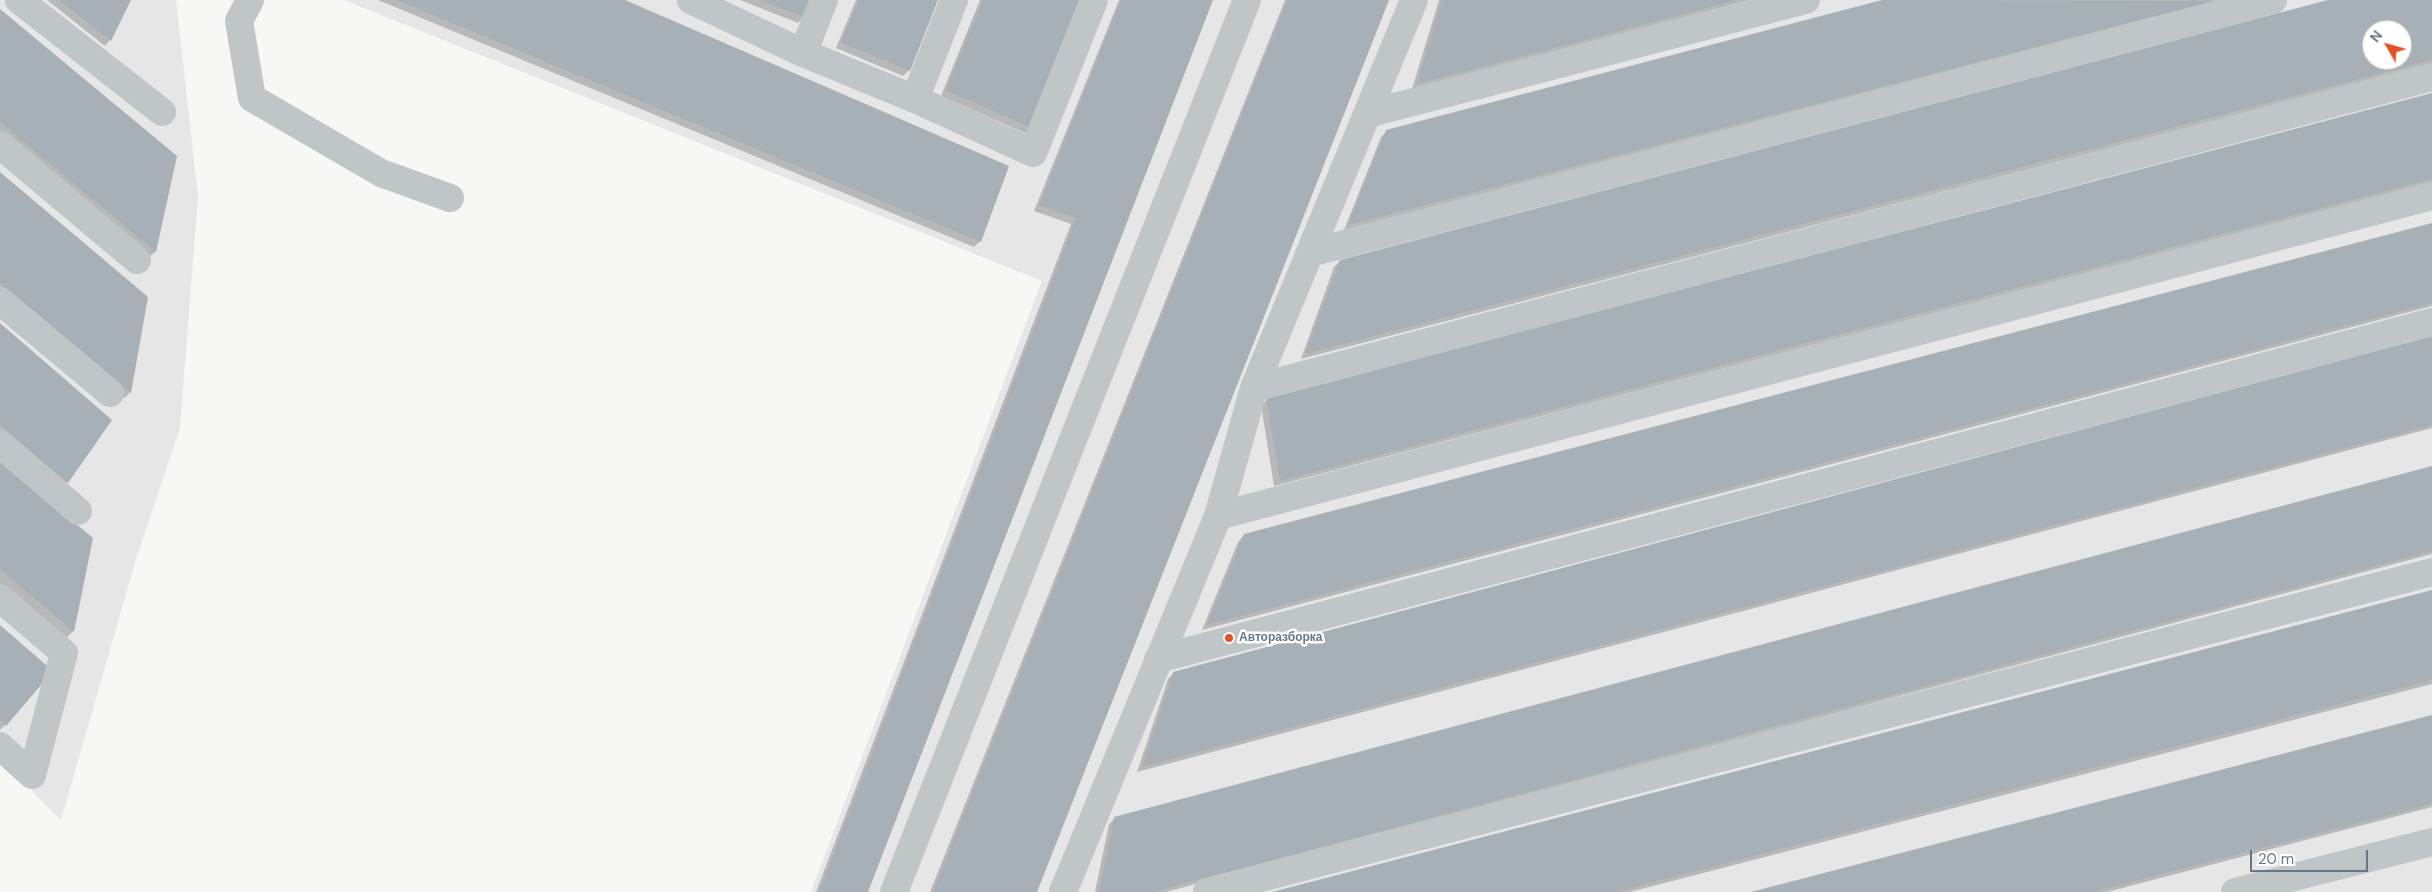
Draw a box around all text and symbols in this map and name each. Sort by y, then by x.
north arrow [2362,20,2412,70]
text: N [2366,27,2386,46]
place label: Авторазборка [1239,631,1323,645]
marker: Авторазборка [1223,632,1235,644]
scale bar [2252,840,2370,872]
text: 20 m [2258,849,2294,869]

